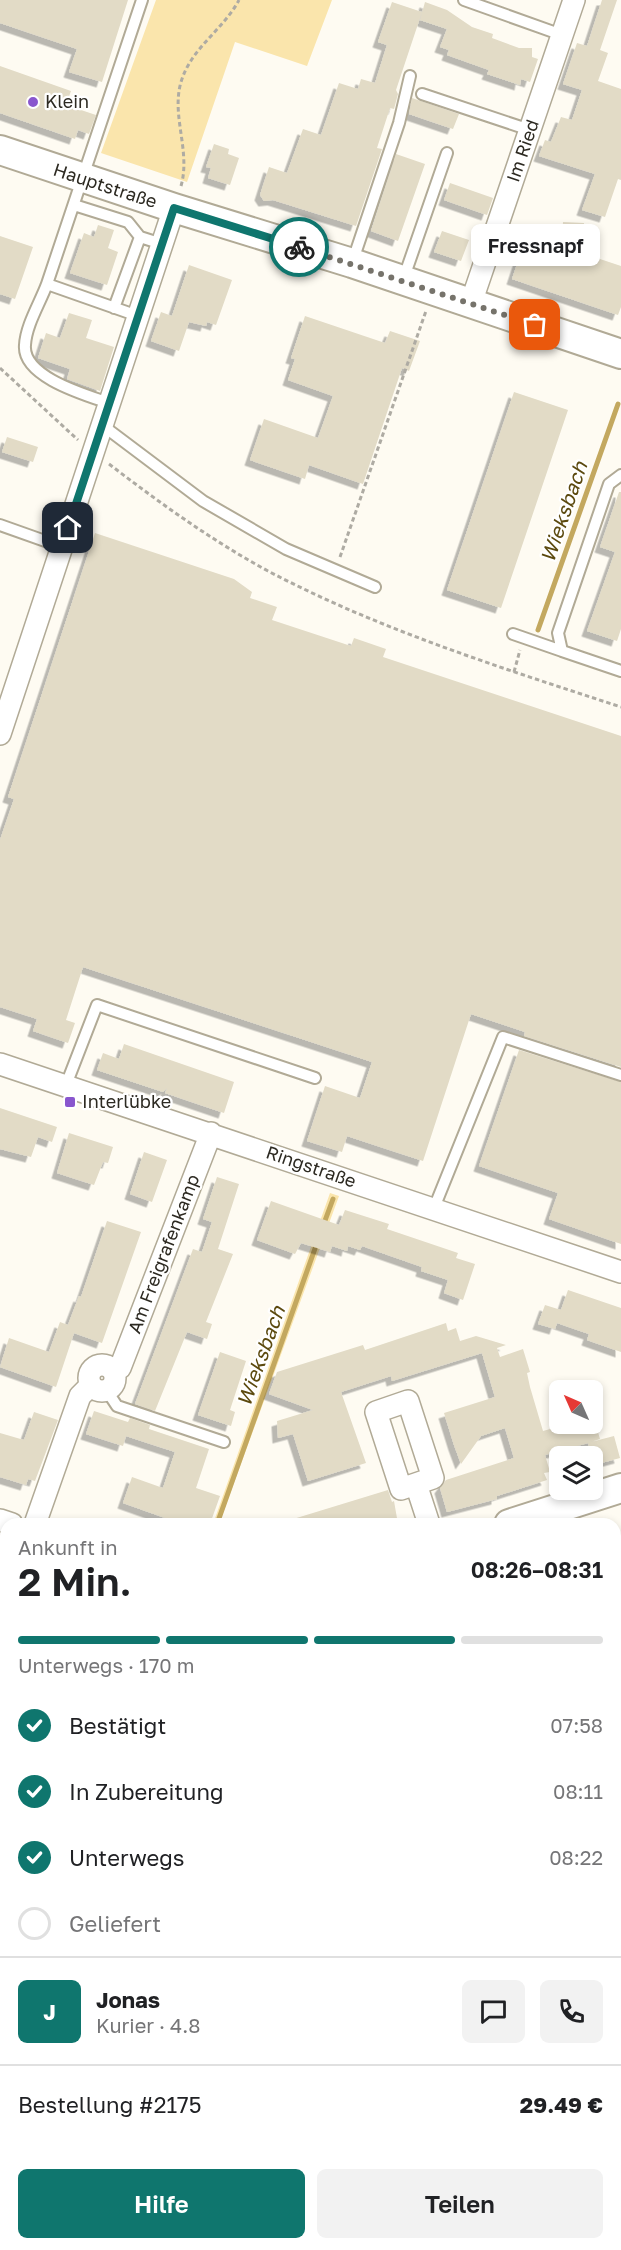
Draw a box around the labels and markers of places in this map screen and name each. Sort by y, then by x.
place label: Klein [45,90,89,112]
marker: Klein [26,95,40,109]
callout: Fressnapf [470,223,600,265]
pin [509,299,560,350]
pin [42,502,93,553]
place label: Interlübke [82,1090,171,1112]
marker: Interlübke [63,1095,77,1109]

